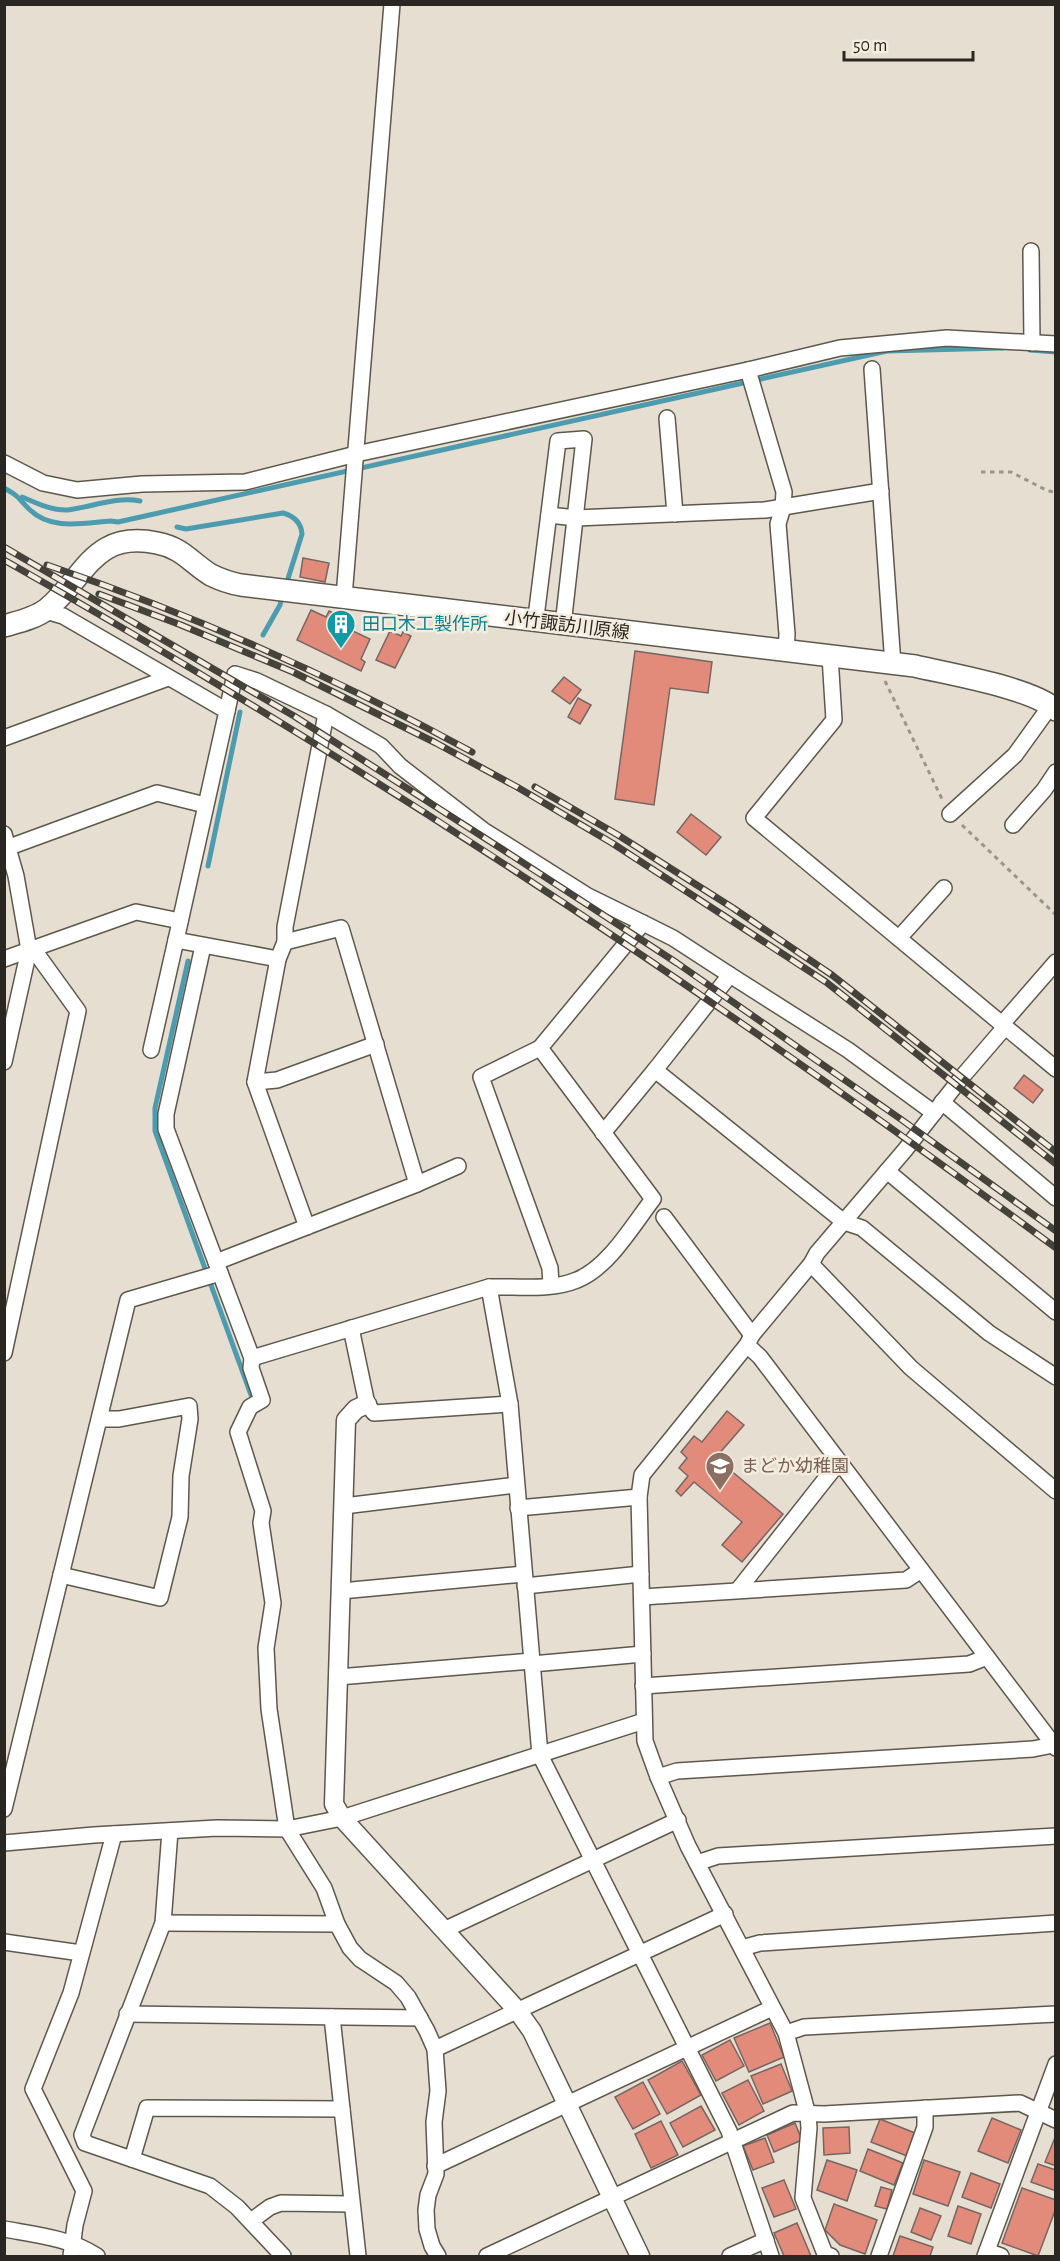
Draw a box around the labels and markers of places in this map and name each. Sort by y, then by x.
building icon: 田口木工製作所 [325,608,357,650]
place label: 田口木工製作所 [362,614,488,634]
school or university icon: まどか幼稚園 [704,1450,736,1492]
place label: まどか幼稚園 [741,1456,849,1476]

